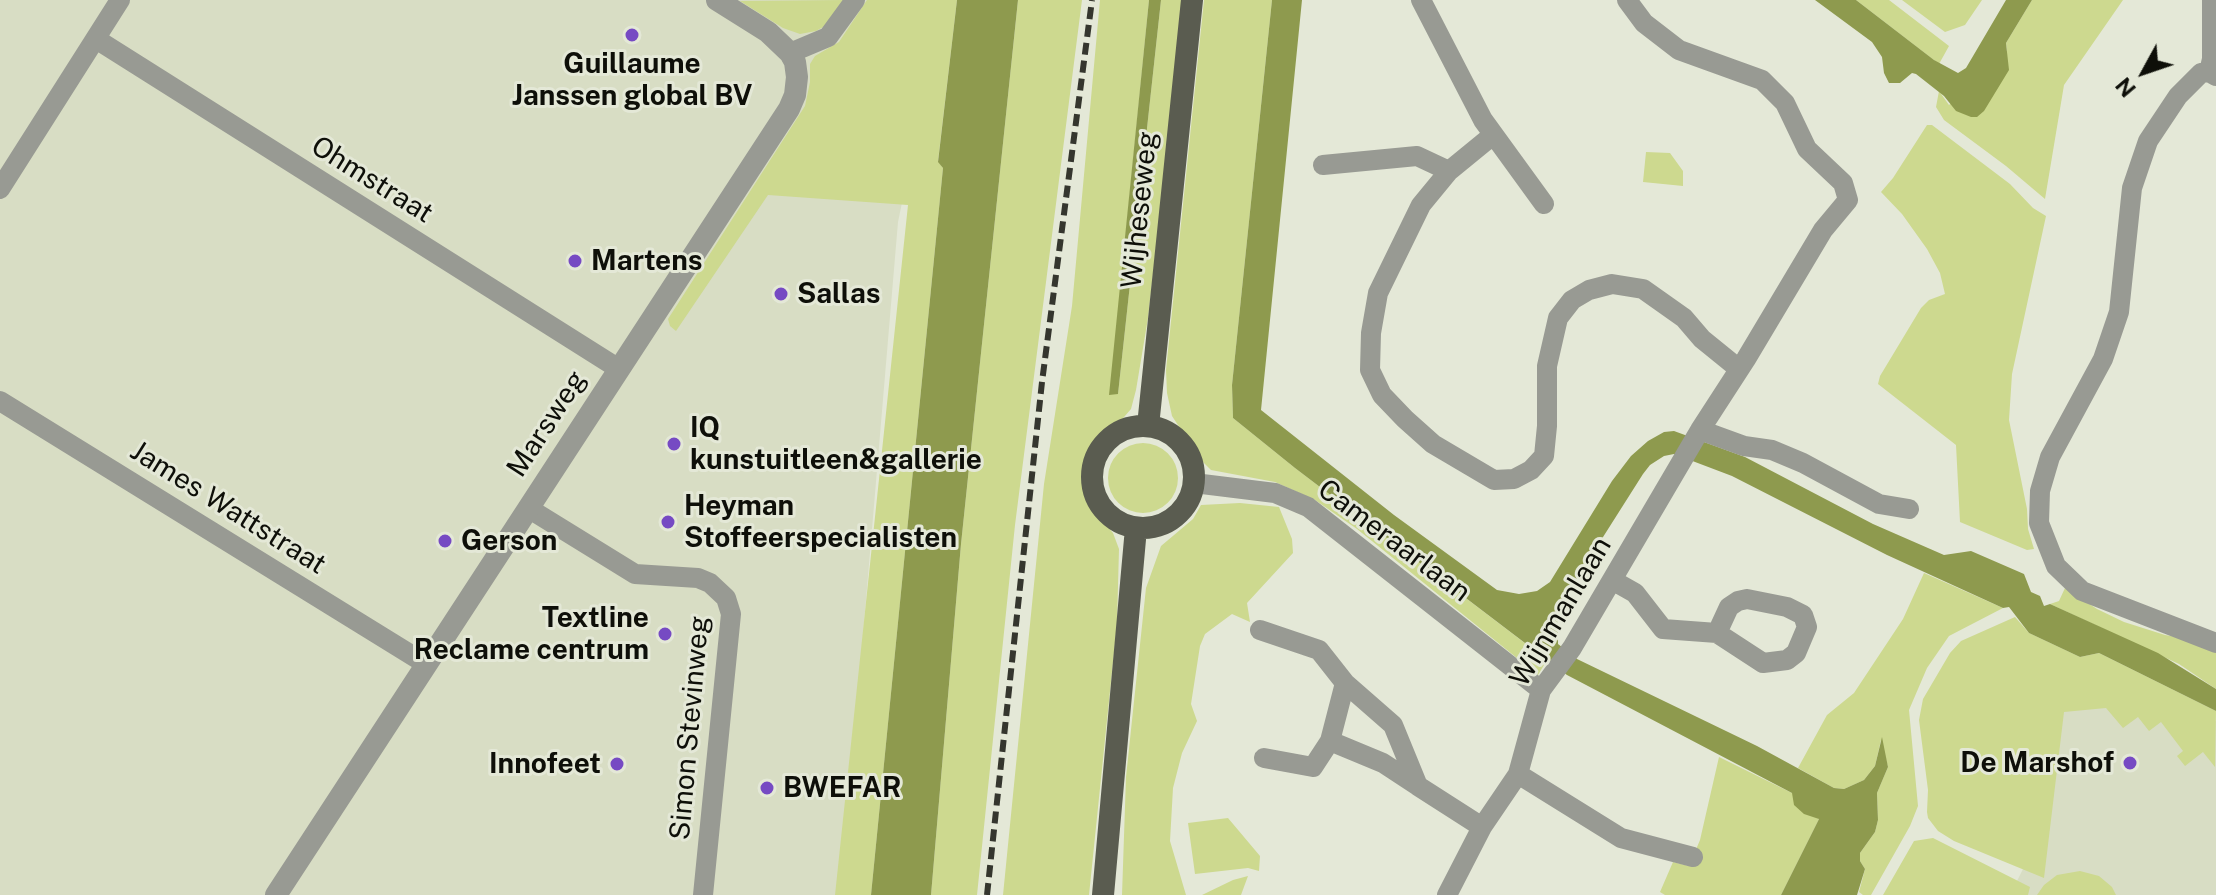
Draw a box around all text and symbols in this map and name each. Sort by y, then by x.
marker: Guillaume Janssen global BV [623,26,641,44]
north arrow [2104,32,2184,112]
place label: Guillaume Janssen global BV [512,47,752,113]
text: N [2110,72,2141,102]
street label: Ohmstraat [305,129,439,231]
street label: Wijheseweg [1115,130,1165,290]
place label: Martens [591,244,702,278]
marker: Martens [566,252,584,270]
place label: Sallas [797,277,880,311]
marker: Sallas [772,285,790,303]
street label: Marsweg [500,365,594,483]
place label: IQ kunstuitleen&gallerie [690,411,982,477]
street label: James Wattstraat [124,434,332,582]
marker: IQ kunstuitleen&gallerie [665,435,683,453]
street label: Cameraarlaan [1311,473,1477,609]
place label: Heyman Stoffeerspecialisten [684,489,957,555]
marker: Heyman Stoffeerspecialisten [659,513,677,531]
place label: Gerson [461,524,557,558]
street label: Wijnmanlaan [1503,531,1619,693]
marker: Gerson [436,532,454,550]
place label: Textline Reclame centrum [414,601,649,667]
street label: Simon Stevinweg [663,615,717,841]
marker: Textline Reclame centrum [656,625,674,643]
place label: De Marshof [1960,746,2114,780]
place label: Innofeet [489,747,601,781]
marker: De Marshof [2121,754,2139,772]
marker: Innofeet [608,755,626,773]
place label: BWEFAR [783,771,902,805]
marker: BWEFAR [758,779,776,797]

